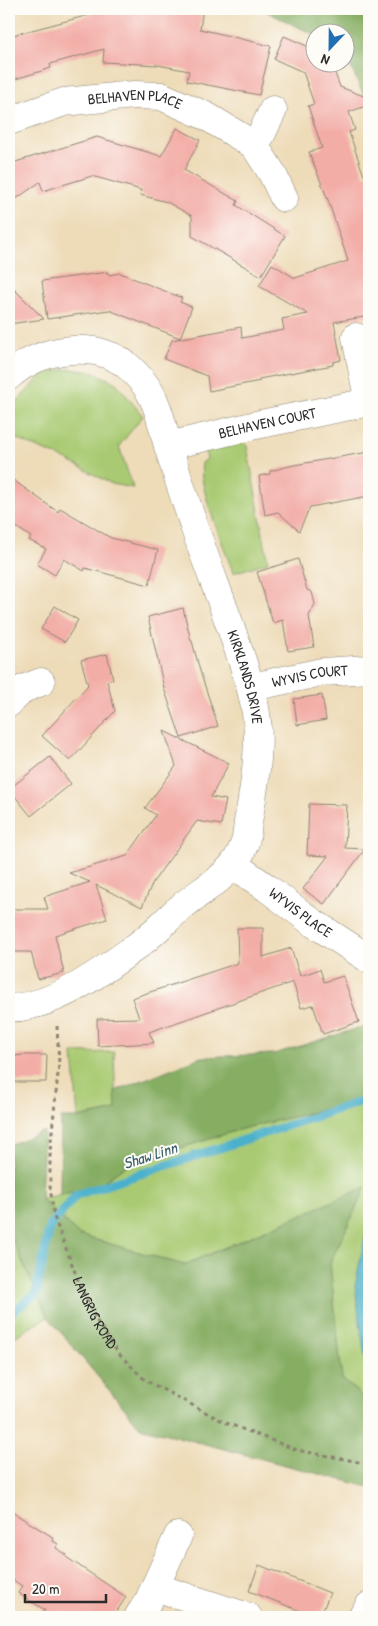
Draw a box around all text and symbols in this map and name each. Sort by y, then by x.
north arrow [306,22,356,72]
text: N [317,50,332,71]
street label: BELHAVEN PLACE [87,84,186,114]
street label: BELHAVEN COURT [216,402,319,444]
street label: KIRKLANDS DRIVE [222,627,268,725]
street label: WYVIS COURT [270,659,349,692]
street label: WYVIS PLACE [265,882,337,943]
water label: Shaw Linn [120,1135,181,1174]
street label: LANGRIG ROAD [68,1274,124,1353]
scale bar [25,1571,106,1603]
text: 20 m [32,1578,59,1599]

